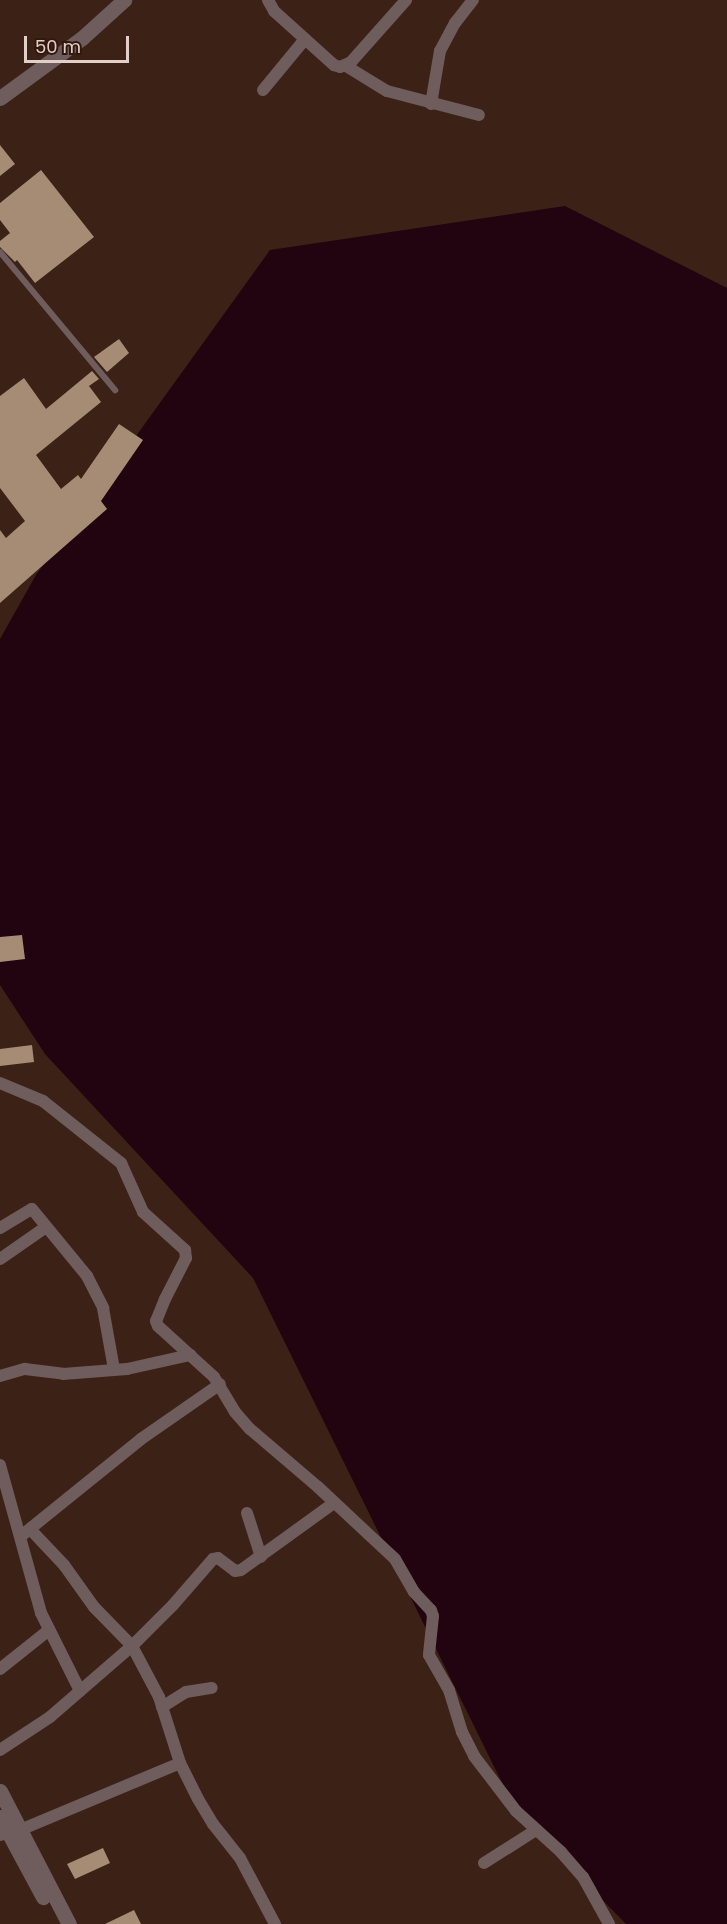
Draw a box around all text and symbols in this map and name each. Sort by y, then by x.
scale bar [27,24,132,62]
text: 50 m [35,34,81,59]

